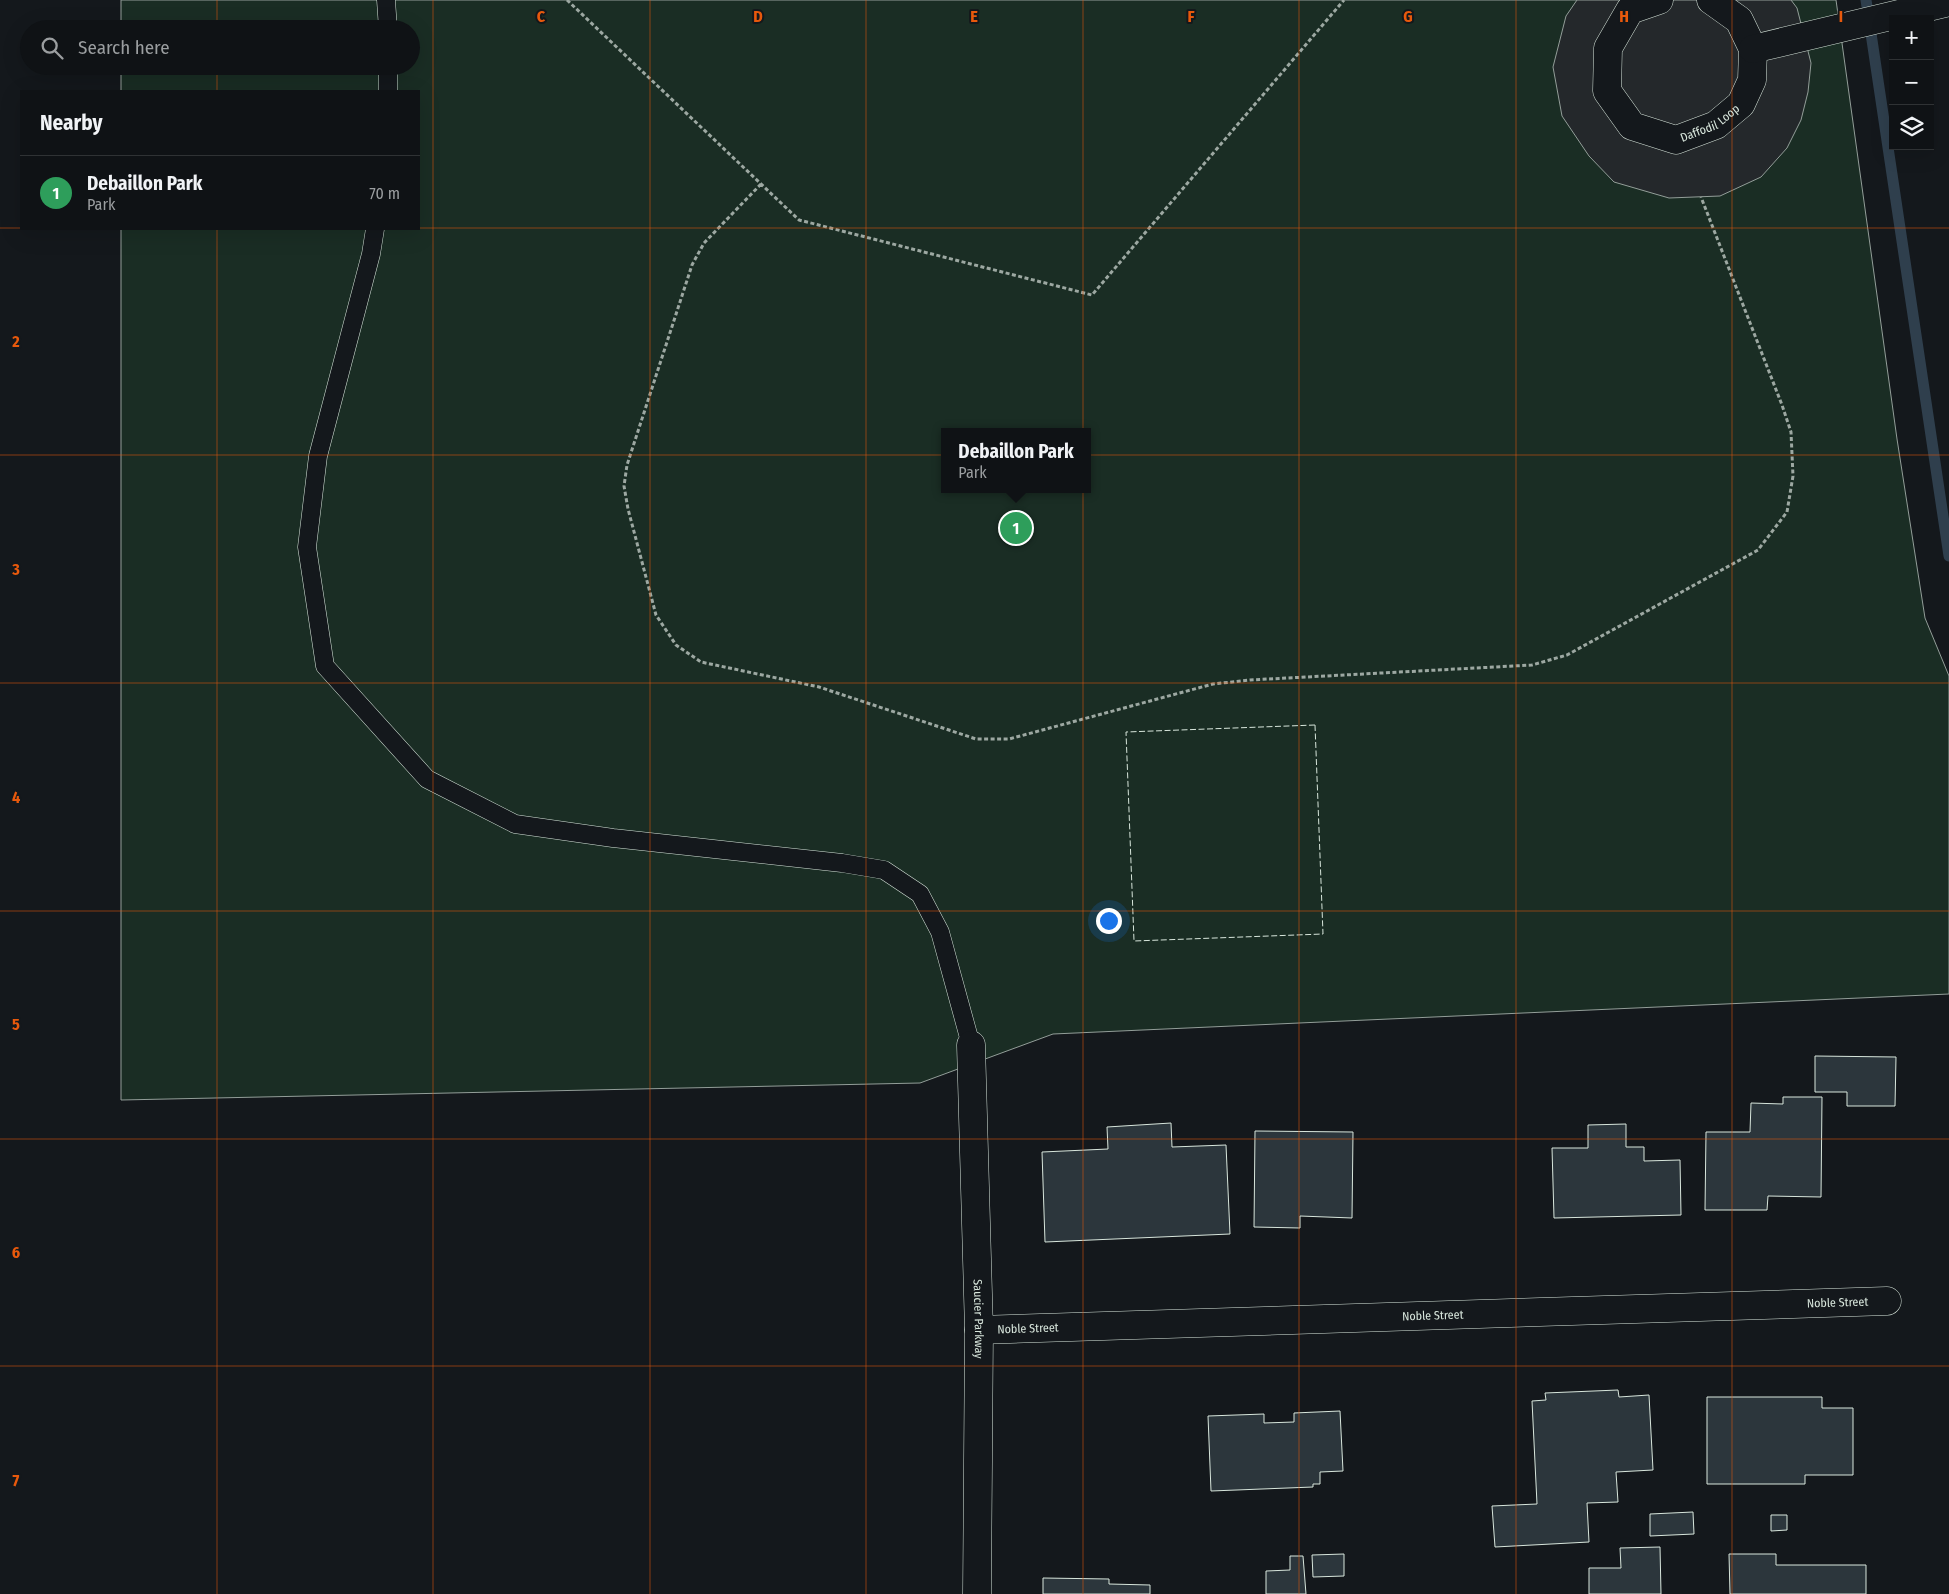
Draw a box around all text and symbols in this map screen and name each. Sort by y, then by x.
text: C [537,7,546,26]
text: D [753,7,763,26]
text: E [970,7,978,26]
text: F [1187,7,1195,26]
text: G [1403,7,1413,26]
text: H [1619,7,1629,26]
text: I [1839,7,1843,26]
map controls [1889,15,1934,150]
button: + [1889,15,1934,60]
search box [20,20,420,75]
icon: search [38,34,66,62]
text: Search here [78,36,170,59]
button: − [1889,60,1934,105]
street label: Daffodil Loop [1678,101,1742,145]
button: layers [1889,105,1934,150]
text: Nearby [40,110,102,136]
text: Debaillon Park [87,172,202,195]
text: 1 [53,184,59,203]
text: 70 m [369,184,400,203]
text: Park [87,195,115,214]
text: 2 [11,332,20,351]
popup [941,428,1091,493]
text: Debaillon Park [958,440,1074,463]
text: Park [958,463,987,482]
pin: 1 [1000,509,1032,547]
text: 3 [11,560,20,579]
text: 4 [12,788,20,807]
your location [1096,908,1122,934]
text: 5 [12,1015,20,1034]
text: 6 [12,1243,20,1262]
street label: Saucier Parkway [971,1279,986,1359]
street label: Noble Street [1807,1295,1869,1311]
street label: Noble Street [1402,1308,1464,1323]
street label: Noble Street [997,1320,1059,1336]
text: 7 [13,1471,20,1490]

